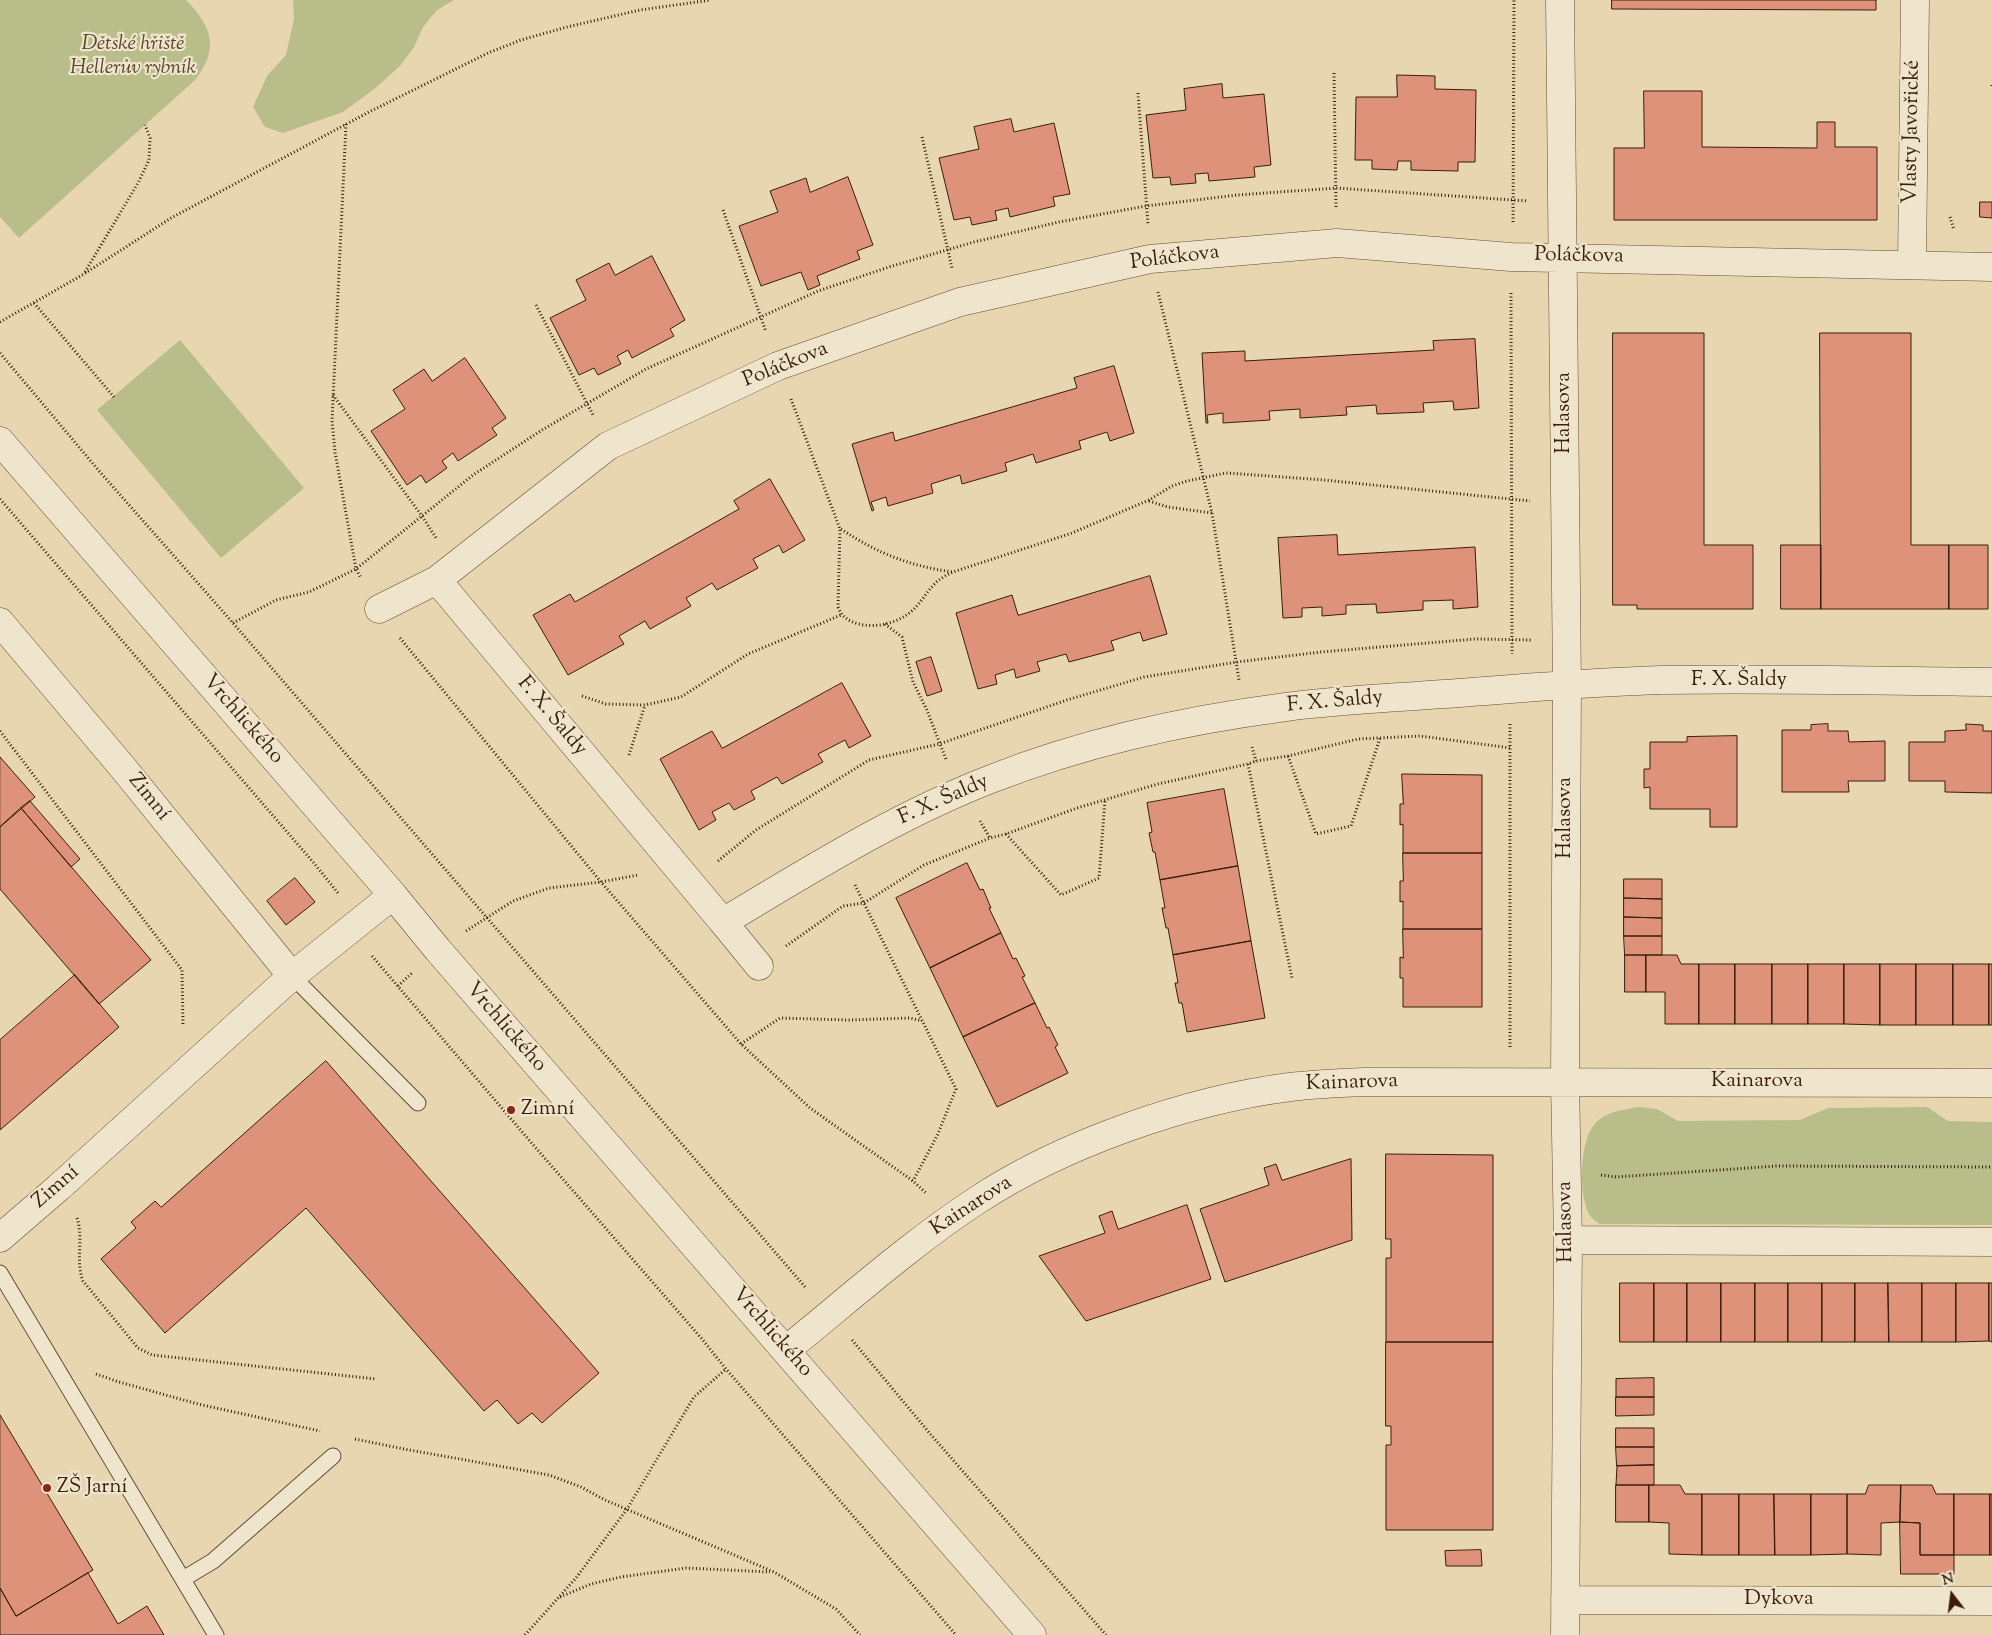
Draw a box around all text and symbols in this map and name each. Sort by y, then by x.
park label: Dětské hřiště Hellerův rybník [70,32,196,82]
street label: Vlasty Javořické [1899,60,1927,204]
street label: Poláčkova [1129,241,1221,277]
street label: Poláčkova [1534,244,1624,270]
street label: Poláčkova [740,338,832,394]
street label: Halasova [1552,372,1578,454]
street label: F. X. Šaldy [1691,668,1787,694]
street label: Vrchlického [196,670,288,770]
street label: F. X. Šaldy [510,672,592,762]
street label: F. X. Šaldy [1286,686,1384,720]
street label: Zimní [121,769,175,827]
street label: F. X. Šaldy [895,770,993,832]
street label: Halasova [1553,777,1579,859]
street label: Vrchlického [459,978,551,1078]
street label: Kainarova [1711,1069,1803,1095]
street label: Kainarova [1306,1070,1398,1098]
place label: Zimní [521,1097,575,1123]
marker: Zimní [505,1104,517,1116]
street label: Zimní [29,1161,85,1215]
street label: Kainarova [927,1171,1017,1243]
street label: Halasova [1554,1181,1580,1263]
street label: Vrchlického [725,1283,817,1383]
place label: ZŠ Jarní [57,1475,128,1501]
marker: ZŠ Jarní [41,1482,53,1494]
text: N [1940,1569,1956,1592]
north arrow [1927,1570,1977,1620]
street label: Dykova [1744,1587,1814,1613]

